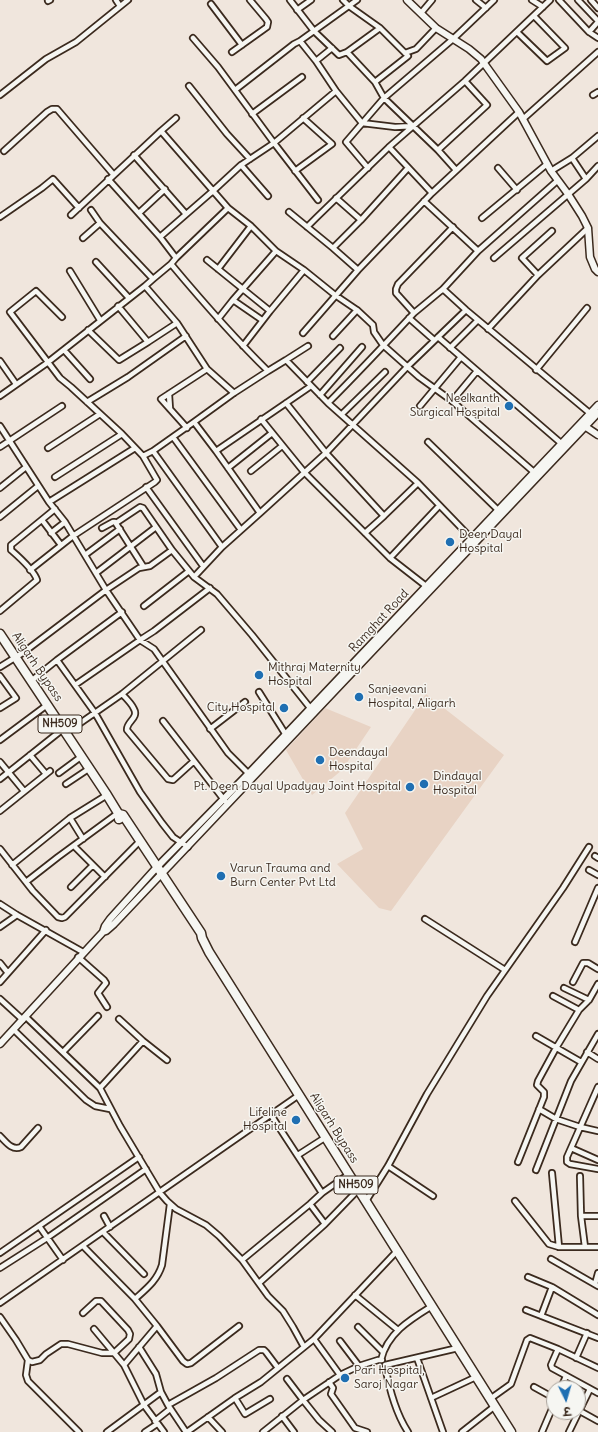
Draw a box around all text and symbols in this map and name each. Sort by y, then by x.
place label: Neelkanth Surgical Hospital [410,392,500,420]
marker: Neelkanth Surgical Hospital [503,400,515,412]
place label: Deen Dayal Hospital [459,528,522,556]
marker: Deen Dayal Hospital [444,536,456,548]
street label: Ramghat Road [346,587,412,655]
street label: Aligarh Bypass [8,630,66,704]
place label: Mithraj Maternity Hospital [268,661,361,689]
marker: Mithraj Maternity Hospital [253,669,265,681]
place label: Sanjeevani Hospital, Aligarh [368,683,456,711]
marker: Sanjeevani Hospital, Aligarh [353,691,365,703]
place label: City Hospital [207,701,275,715]
marker: City Hospital [278,702,290,714]
road number: NH509 [38,715,82,733]
place label: Deendayal Hospital [329,746,388,774]
marker: Deendayal Hospital [314,754,326,766]
place label: Dindayal Hospital [433,770,481,798]
marker: Dindayal Hospital [418,778,430,790]
place label: Pt. Deen Dayal Upadyay Joint Hospital [193,780,401,794]
marker: Pt. Deen Dayal Upadyay Joint Hospital [404,781,416,793]
place label: Varun Trauma and Burn Center Pvt Ltd [230,862,336,890]
marker: Varun Trauma and Burn Center Pvt Ltd [215,870,227,882]
street label: Aligarh Bypass [307,1090,361,1166]
place label: Lifeline Hospital [243,1106,287,1134]
marker: Lifeline Hospital [290,1114,302,1126]
road number: NH509 [334,1176,378,1194]
place label: Pari Hospital, Saroj Nagar [354,1364,425,1392]
marker: Pari Hospital, Saroj Nagar [339,1372,351,1384]
north arrow [546,1380,586,1420]
text: उ [563,1404,571,1418]

